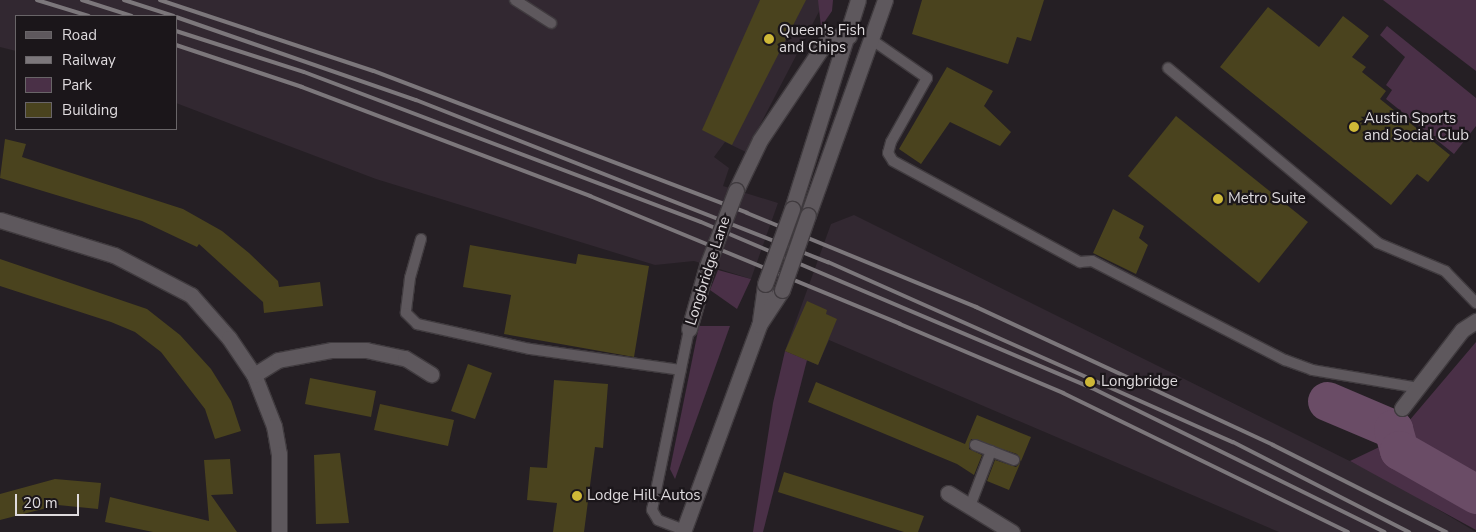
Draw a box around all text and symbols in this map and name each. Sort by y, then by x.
legend [15,15,178,130]
place label: Queen's Fish and Chips [779,21,865,56]
text: Road [62,25,97,45]
marker: Queen's Fish and Chips [763,33,775,45]
text: Railway [62,50,116,70]
text: Park [62,75,92,95]
text: Building [62,100,118,120]
place label: Austin Sports and Social Club [1364,109,1469,144]
marker: Austin Sports and Social Club [1348,121,1360,133]
place label: Metro Suite [1228,190,1306,208]
marker: Metro Suite [1212,193,1224,205]
street label: Longbridge Lane [682,214,734,328]
place label: Longbridge [1101,373,1178,391]
marker: Longbridge [1083,375,1097,389]
scale bar [18,484,81,516]
place label: Lodge Hill Autos [587,487,700,505]
marker: Lodge Hill Autos [571,490,583,502]
text: 20 m [23,493,58,513]

